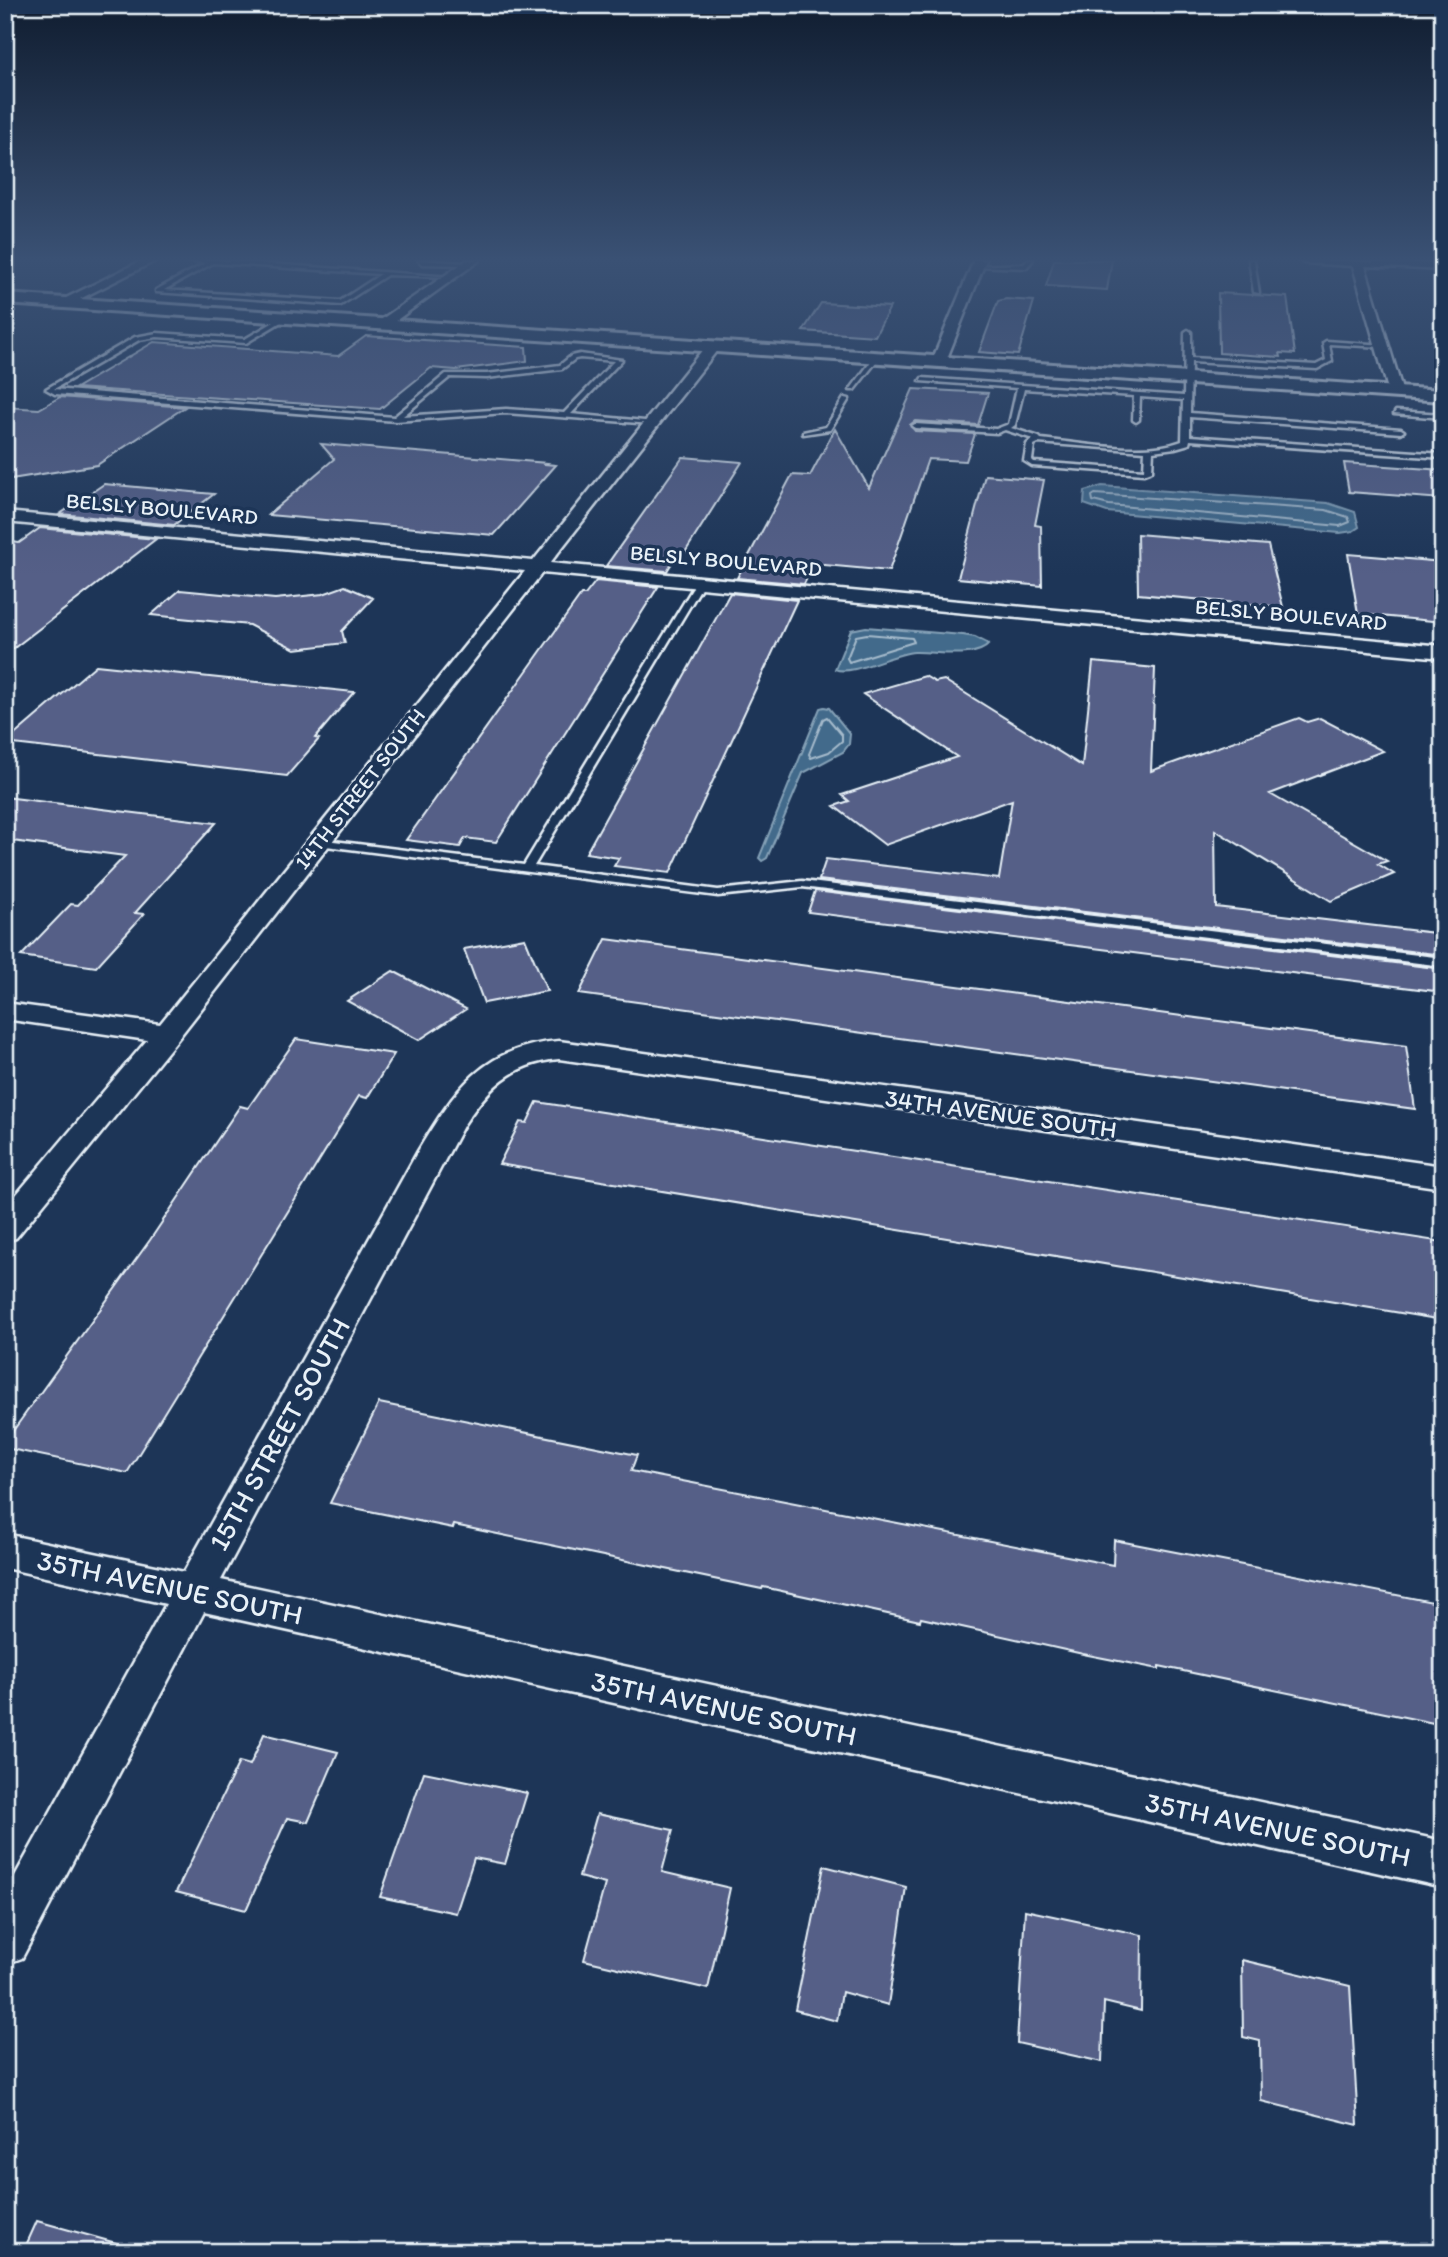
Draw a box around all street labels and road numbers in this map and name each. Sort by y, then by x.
street label: BELSLY BOULEVARD [65,488,259,529]
street label: BELSLY BOULEVARD [629,540,823,581]
street label: BELSLY BOULEVARD [1194,594,1388,635]
street label: 14TH STREET SOUTH [289,703,430,874]
street label: 34TH AVENUE SOUTH [883,1083,1119,1144]
street label: 15TH STREET SOUTH [201,1312,357,1556]
street label: 35TH AVENUE SOUTH [34,1542,306,1632]
street label: 35TH AVENUE SOUTH [588,1663,860,1753]
street label: 35TH AVENUE SOUTH [1142,1784,1414,1874]

